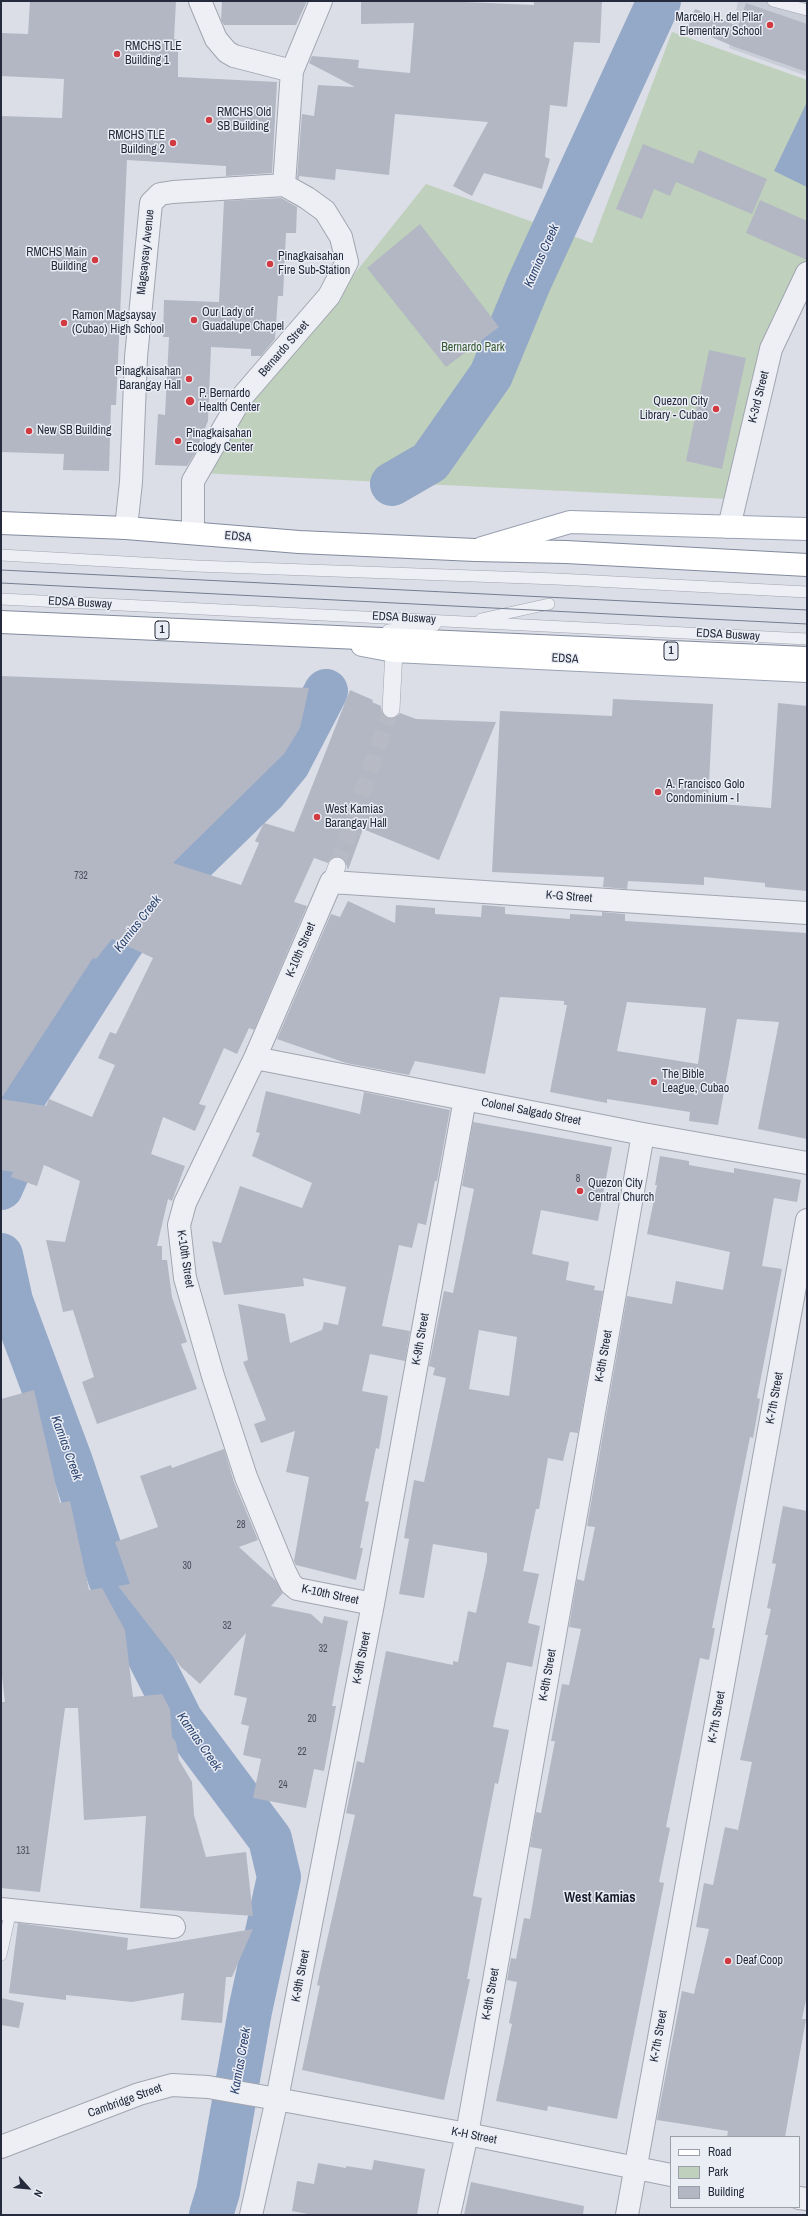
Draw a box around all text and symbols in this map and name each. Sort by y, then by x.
place label: Marcelo H. del Pilar Elementary School [676,11,762,39]
marker: Marcelo H. del Pilar Elementary School [765,20,775,30]
place label: RMCHS TLE Building 1 [125,40,182,68]
marker: RMCHS TLE Building 1 [112,49,122,59]
place label: RMCHS Old SB Building [217,106,271,134]
marker: RMCHS Old SB Building [204,115,214,125]
place label: RMCHS TLE Building 2 [108,129,165,157]
marker: RMCHS TLE Building 2 [168,138,178,148]
street label: Magsaysay Avenue [134,209,158,295]
water label: Kamias Creek [521,222,563,290]
place label: RMCHS Main Building [26,246,87,274]
place label: Pinagkaisahan Fire Sub-Station [278,250,350,278]
marker: RMCHS Main Building [90,255,100,265]
marker: Pinagkaisahan Fire Sub-Station [265,259,275,269]
place label: Our Lady of Guadalupe Chapel [202,306,284,334]
place label: Ramon Magsaysay (Cubao) High School [72,309,164,337]
marker: Our Lady of Guadalupe Chapel [189,315,199,325]
marker: Ramon Magsaysay (Cubao) High School [59,318,69,328]
street label: Bernardo Street [256,318,312,380]
park label: Bernardo Park [441,341,505,355]
place label: Pinagkaisahan Barangay Hall [115,365,181,393]
street label: K-3rd Street [746,370,772,424]
marker: Pinagkaisahan Barangay Hall [184,374,194,384]
place label: P. Bernardo Health Center [199,387,260,415]
marker: P. Bernardo Health Center [184,395,196,407]
place label: Quezon City Library - Cubao [640,395,708,423]
marker: Quezon City Library - Cubao [711,404,721,414]
place label: New SB Building [37,424,111,438]
marker: New SB Building [24,426,34,436]
place label: Pinagkaisahan Ecology Center [186,427,253,455]
marker: Pinagkaisahan Ecology Center [173,436,183,446]
street label: EDSA [224,529,252,545]
street label: EDSA Busway [48,594,112,612]
street label: EDSA Busway [372,609,436,627]
road number: 1 [155,621,169,639]
street label: EDSA Busway [696,626,760,644]
road number: 1 [664,642,678,660]
street label: EDSA [551,651,579,667]
place label: A. Francisco Golo Condominium - I [666,778,745,806]
marker: A. Francisco Golo Condominium - I [653,787,663,797]
place label: West Kamias Barangay Hall [325,803,387,831]
marker: West Kamias Barangay Hall [312,812,322,822]
house number: 732 [74,870,88,882]
street label: K-G Street [545,888,593,906]
water label: Kamias Creek [111,893,165,955]
street label: K-10th Street [283,920,319,980]
place label: The Bible League, Cubao [662,1068,729,1096]
marker: The Bible League, Cubao [649,1077,659,1087]
street label: Colonel Salgado Street [480,1095,582,1129]
house number: 8 [576,1173,580,1185]
place label: Quezon City Central Church [588,1177,654,1205]
marker: Quezon City Central Church [575,1186,585,1196]
street label: K-10th Street [173,1229,197,1289]
street label: K-9th Street [409,1312,433,1366]
street label: K-8th Street [592,1329,616,1383]
street label: K-7th Street [763,1371,787,1425]
water label: Kamias Creek [47,1414,85,1482]
house number: 28 [236,1519,246,1531]
house number: 30 [182,1560,192,1572]
street label: K-10th Street [300,1582,360,1608]
house number: 32 [222,1620,232,1632]
street label: K-9th Street [350,1631,374,1685]
house number: 32 [318,1643,328,1655]
street label: K-8th Street [536,1648,560,1702]
street label: K-7th Street [705,1690,729,1744]
water label: Kamias Creek [173,1710,225,1774]
house number: 20 [307,1713,317,1725]
house number: 22 [297,1746,307,1758]
house number: 24 [278,1779,288,1791]
house number: 131 [16,1845,30,1857]
district label: West Kamias [564,1890,636,1906]
street label: K-9th Street [289,1949,313,2003]
place label: Deaf Coop [736,1954,783,1968]
marker: Deaf Coop [723,1956,733,1966]
street label: K-8th Street [479,1967,503,2021]
street label: K-7th Street [647,2009,671,2063]
water label: Kamias Creek [227,2026,255,2096]
street label: Cambridge Street [86,2081,164,2121]
street label: K-H Street [450,2125,498,2147]
legend [670,2136,800,2208]
text: Road [708,2144,732,2160]
text: Park [708,2164,728,2180]
north arrow [8,2168,48,2208]
text: Building [708,2184,744,2200]
text: N [31,2187,46,2200]

